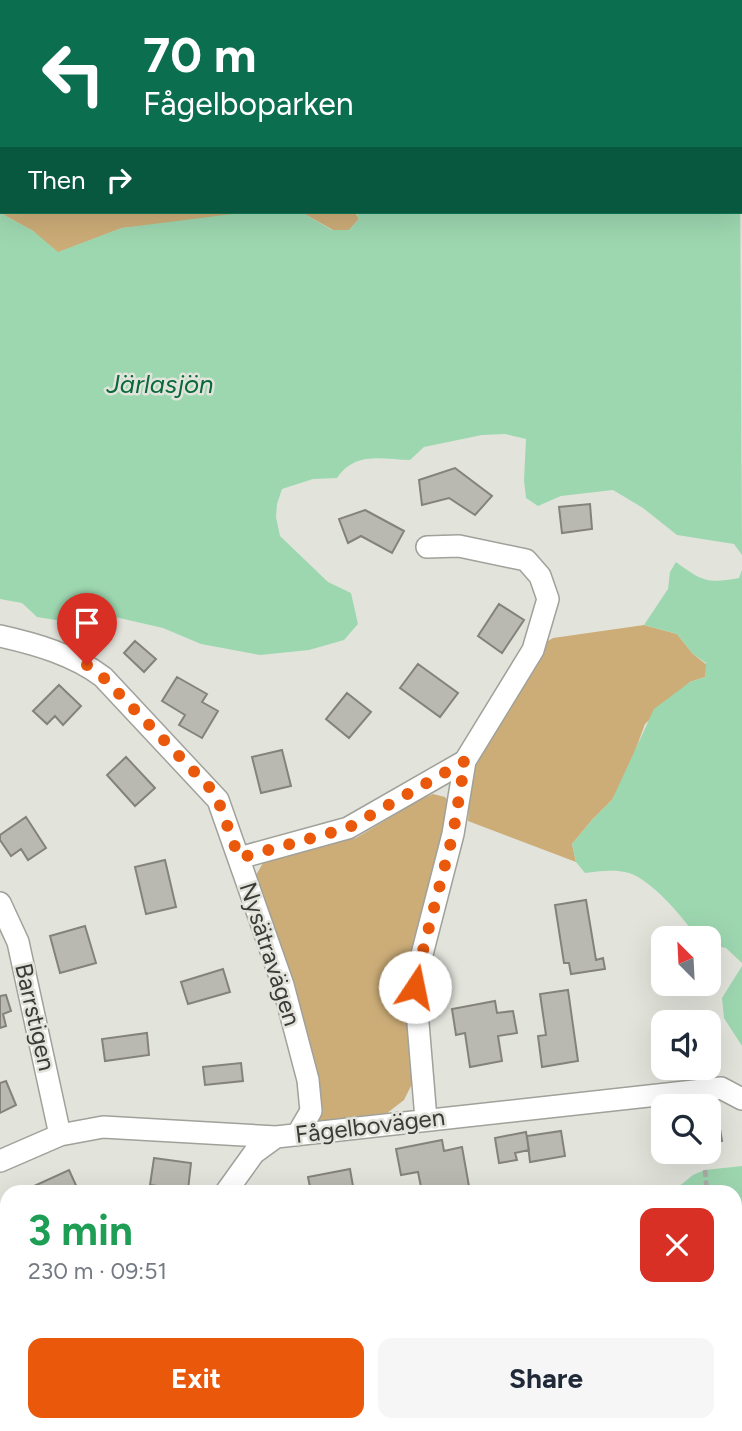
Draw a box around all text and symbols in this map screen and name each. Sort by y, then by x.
text: 70 m [143,25,256,84]
icon: left [28,28,119,119]
text: Fågelboparken [143,85,354,123]
icon: right [100,161,138,199]
text: Then [28,164,86,196]
water label: Järlasjön [105,368,214,400]
pin [57,593,117,665]
icon: arrive [68,604,106,642]
street label: Nysätravägen [234,878,307,1029]
north arrow [651,926,721,996]
map controls [651,926,721,1164]
position arrow [378,950,452,1024]
street label: Barrstigen [9,960,62,1074]
button: sound [651,1010,721,1080]
button: search [651,1094,721,1164]
street label: Fågelbovägen [293,1102,446,1149]
text: 3 min [28,1205,133,1256]
button: close [640,1208,714,1282]
text: 230 m · 09:51 [28,1257,167,1285]
button: Exit [28,1338,364,1418]
button: Share [378,1338,714,1418]

